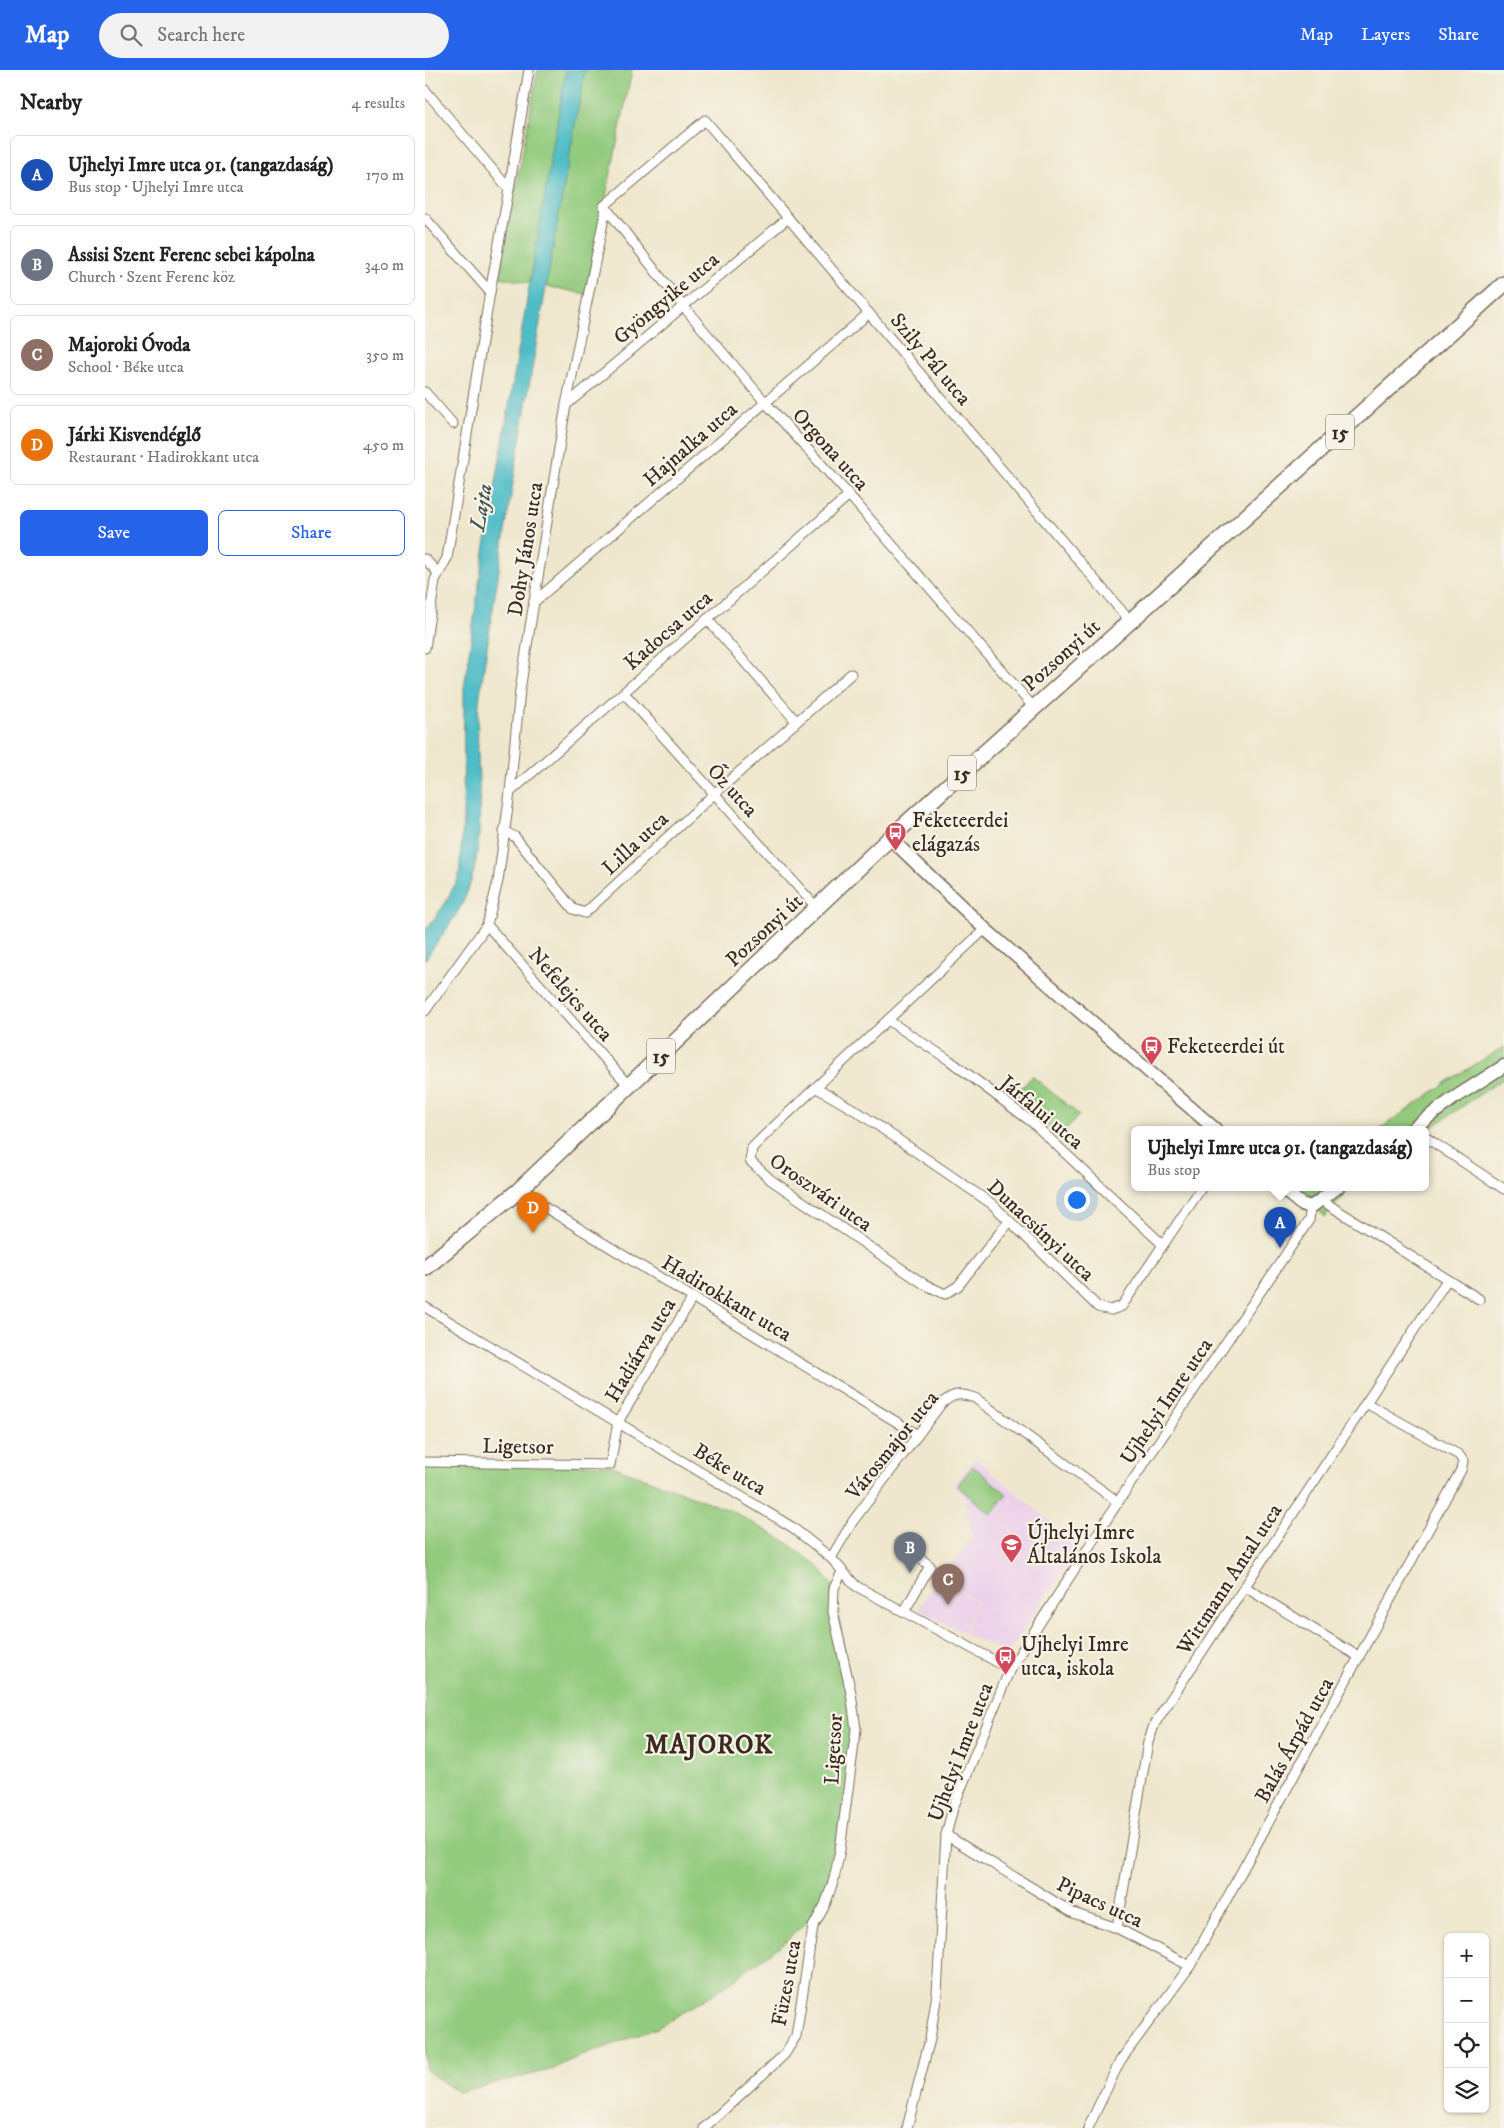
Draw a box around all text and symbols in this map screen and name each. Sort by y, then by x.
search box [99,13,449,58]
text: Map [25,20,69,50]
icon: search [117,21,145,49]
text: Search here [157,24,245,47]
text: Map [1300,24,1333,46]
text: Layers [1361,24,1410,46]
text: Share [1438,24,1479,46]
text: Nearby [20,90,82,116]
text: 4 results [352,93,405,113]
text: Ujhelyi Imre utca 91. (tangazdaság) [68,154,334,177]
text: A [32,165,42,185]
text: 170 m [366,165,404,185]
text: Bus stop · Ujhelyi Imre utca [68,177,244,197]
text: Assisi Szent Ferenc sebei kápolna [68,244,315,267]
street label: Gyöngyike utca [609,247,725,350]
text: B [32,255,42,275]
text: 340 m [365,255,404,275]
text: Church · Szent Ferenc köz [68,267,235,287]
street label: Szily Pál utca [884,308,976,411]
text: Majoroki Óvoda [68,334,190,357]
text: C [32,345,42,365]
text: 350 m [366,345,404,365]
text: School · Béke utca [68,357,184,377]
street label: Hajnalka utca [638,397,743,493]
street label: Orgona utca [786,403,874,496]
road number: 15 [1326,414,1354,450]
text: Járki Kisvendéglő [68,424,201,447]
text: D [31,435,43,455]
text: 450 m [363,435,404,455]
text: Restaurant · Hadirokkant utca [68,447,259,467]
street label: Dohy János utca [503,480,549,618]
water label: Lajta [464,482,499,535]
button: Save [20,510,208,556]
button: Share [218,510,405,556]
street label: Kadocsa utca [619,585,718,676]
street label: Pozsonyi út [1017,614,1106,698]
road number: 15 [948,756,976,790]
street label: Őz utca [701,757,765,823]
street label: Lilla utca [597,806,674,881]
place label: Feketeerdei elágazás [912,808,1008,858]
bus stop icon: Feketeerdei elágazás [884,820,908,851]
street label: Pozsonyi út [721,888,809,973]
street label: Nefelejcs utca [522,942,618,1047]
bus stop icon: Feketeerdei út [1139,1034,1163,1065]
place label: Feketeerdei út [1167,1034,1285,1060]
road number: 15 [647,1038,675,1074]
street label: Járfalui utca [993,1069,1089,1155]
popup [1131,1126,1429,1191]
text: Ujhelyi Imre utca 91. (tangazdaság) [1147,1137,1413,1160]
street label: Oroszvári utca [764,1148,877,1238]
text: Bus stop [1147,1160,1200,1180]
street label: Dunacsúnyi utca [981,1174,1099,1287]
your location [1064,1187,1090,1213]
pin: D [517,1192,549,1233]
pin: A [1264,1207,1296,1248]
street label: Hadirokkant utca [657,1250,796,1348]
street label: Hadiárva utca [600,1294,682,1407]
street label: Ujhelyi Imre utca [1115,1333,1219,1470]
street label: Városmajor utca [840,1386,945,1506]
street label: Ligetsor [482,1433,554,1461]
street label: Béke utca [688,1438,771,1502]
street label: Wittmann Antal utca [1171,1499,1288,1661]
place label: Újhelyi Imre Általános Iskola [1027,1518,1161,1570]
pin: B [894,1532,926,1573]
school or university icon: Újhelyi Imre Általános Iskola [999,1532,1023,1563]
pin: C [932,1564,964,1605]
place label: Ujhelyi Imre utca, iskola [1021,1632,1129,1682]
bus stop icon: Ujhelyi Imre utca, iskola [993,1644,1017,1675]
street label: Balás Árpád utca [1248,1672,1340,1808]
street label: Ujhelyi Imre utca [922,1679,999,1826]
street label: Ligetsor [819,1713,849,1785]
district label: MAJOROK [645,1729,773,1762]
street label: Pipacs utca [1052,1872,1147,1934]
map controls [1444,1933,1489,2113]
button: + [1444,1933,1489,1978]
street label: Füzes utca [767,1938,807,2028]
button: − [1444,1978,1489,2023]
button: locate [1444,2023,1489,2068]
button: layers [1444,2068,1489,2113]

